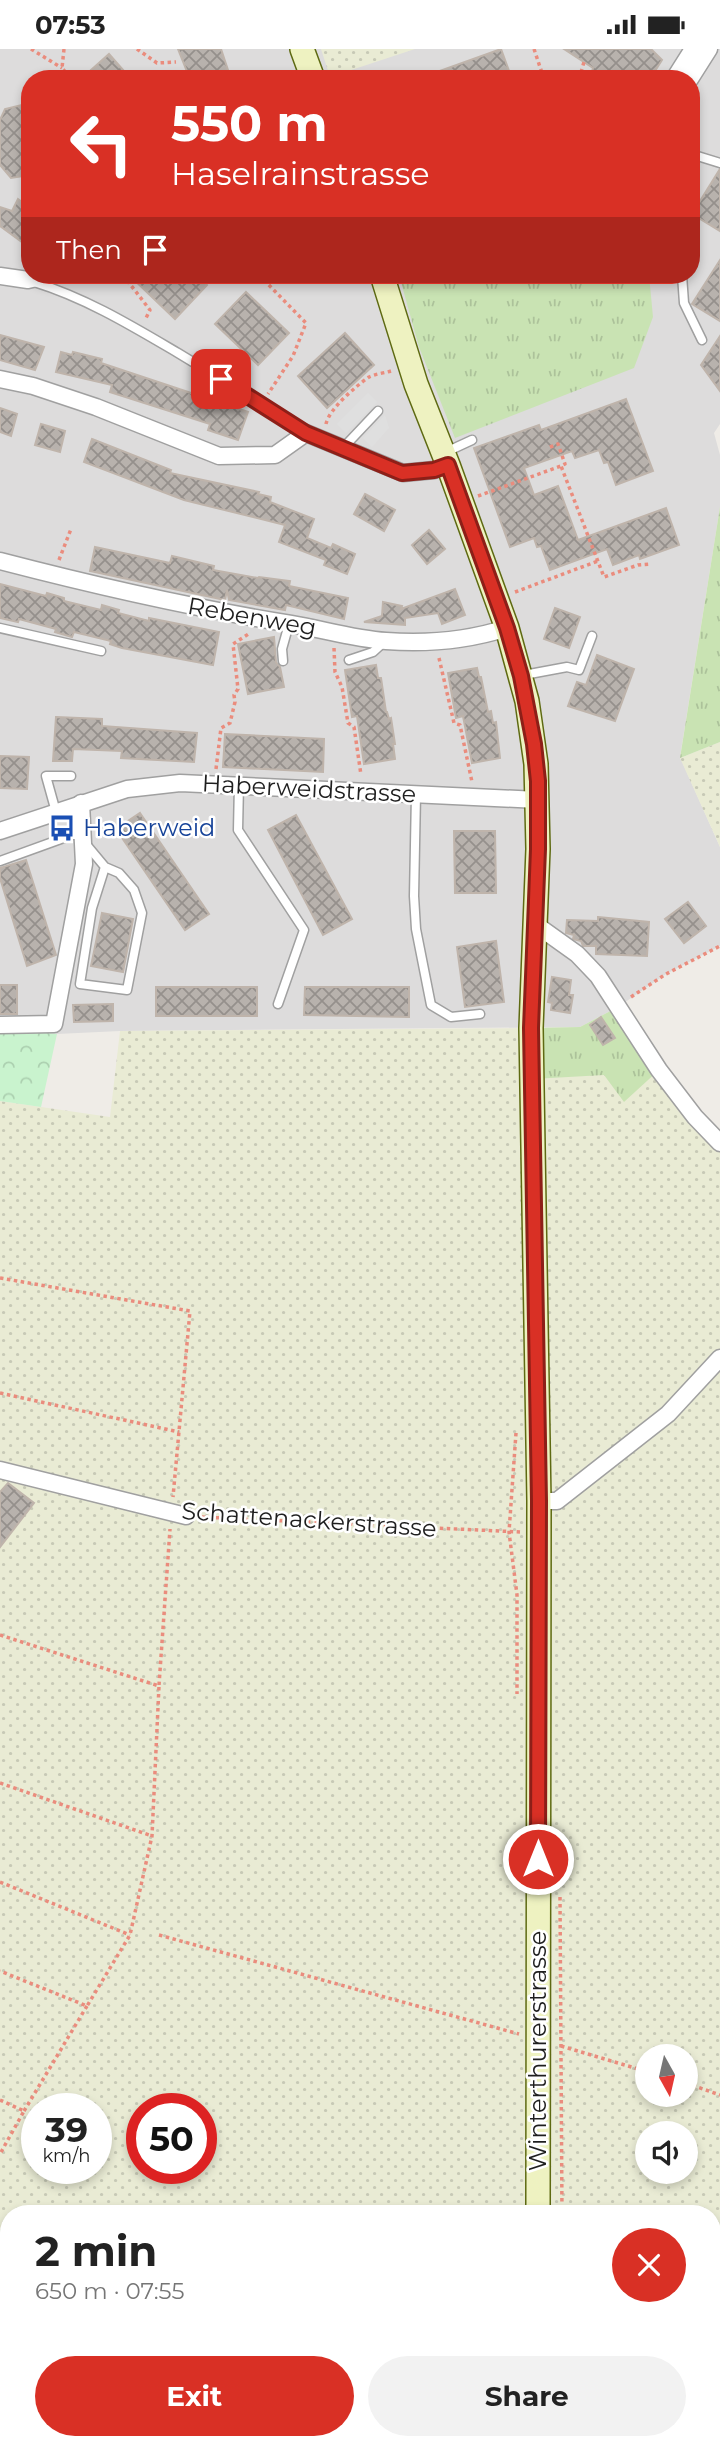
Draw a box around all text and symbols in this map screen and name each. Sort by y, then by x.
text: 07:53 [35,9,106,41]
text: 550 m [171,94,328,153]
icon: left [56,98,147,189]
text: Haselrainstrasse [171,154,430,193]
icon: arrive [136,231,174,269]
text: Then [56,234,122,266]
pin [191,349,251,409]
icon: arrive [202,360,240,398]
street label: Rebenweg [185,591,319,642]
street label: Haberweidstrasse [201,768,417,809]
bus stop icon: Haberweid [47,813,77,843]
place label: Haberweid [83,813,215,842]
street label: Schattenackerstrasse [181,1496,437,1543]
position arrow [501,1822,575,1896]
street label: Winterthurerstrasse [523,1931,552,2171]
north arrow [635,2044,698,2107]
map controls [635,2044,698,2184]
speed limit sign: 50 [126,2093,217,2184]
text: 39 [45,2108,88,2151]
button: sound [635,2121,698,2184]
text: km/h [42,2145,91,2167]
text: 2 min [35,2225,157,2277]
button: close [612,2228,686,2302]
text: 650 m · 07:55 [35,2277,184,2305]
button: Exit [35,2356,354,2436]
button: Share [368,2356,686,2436]

